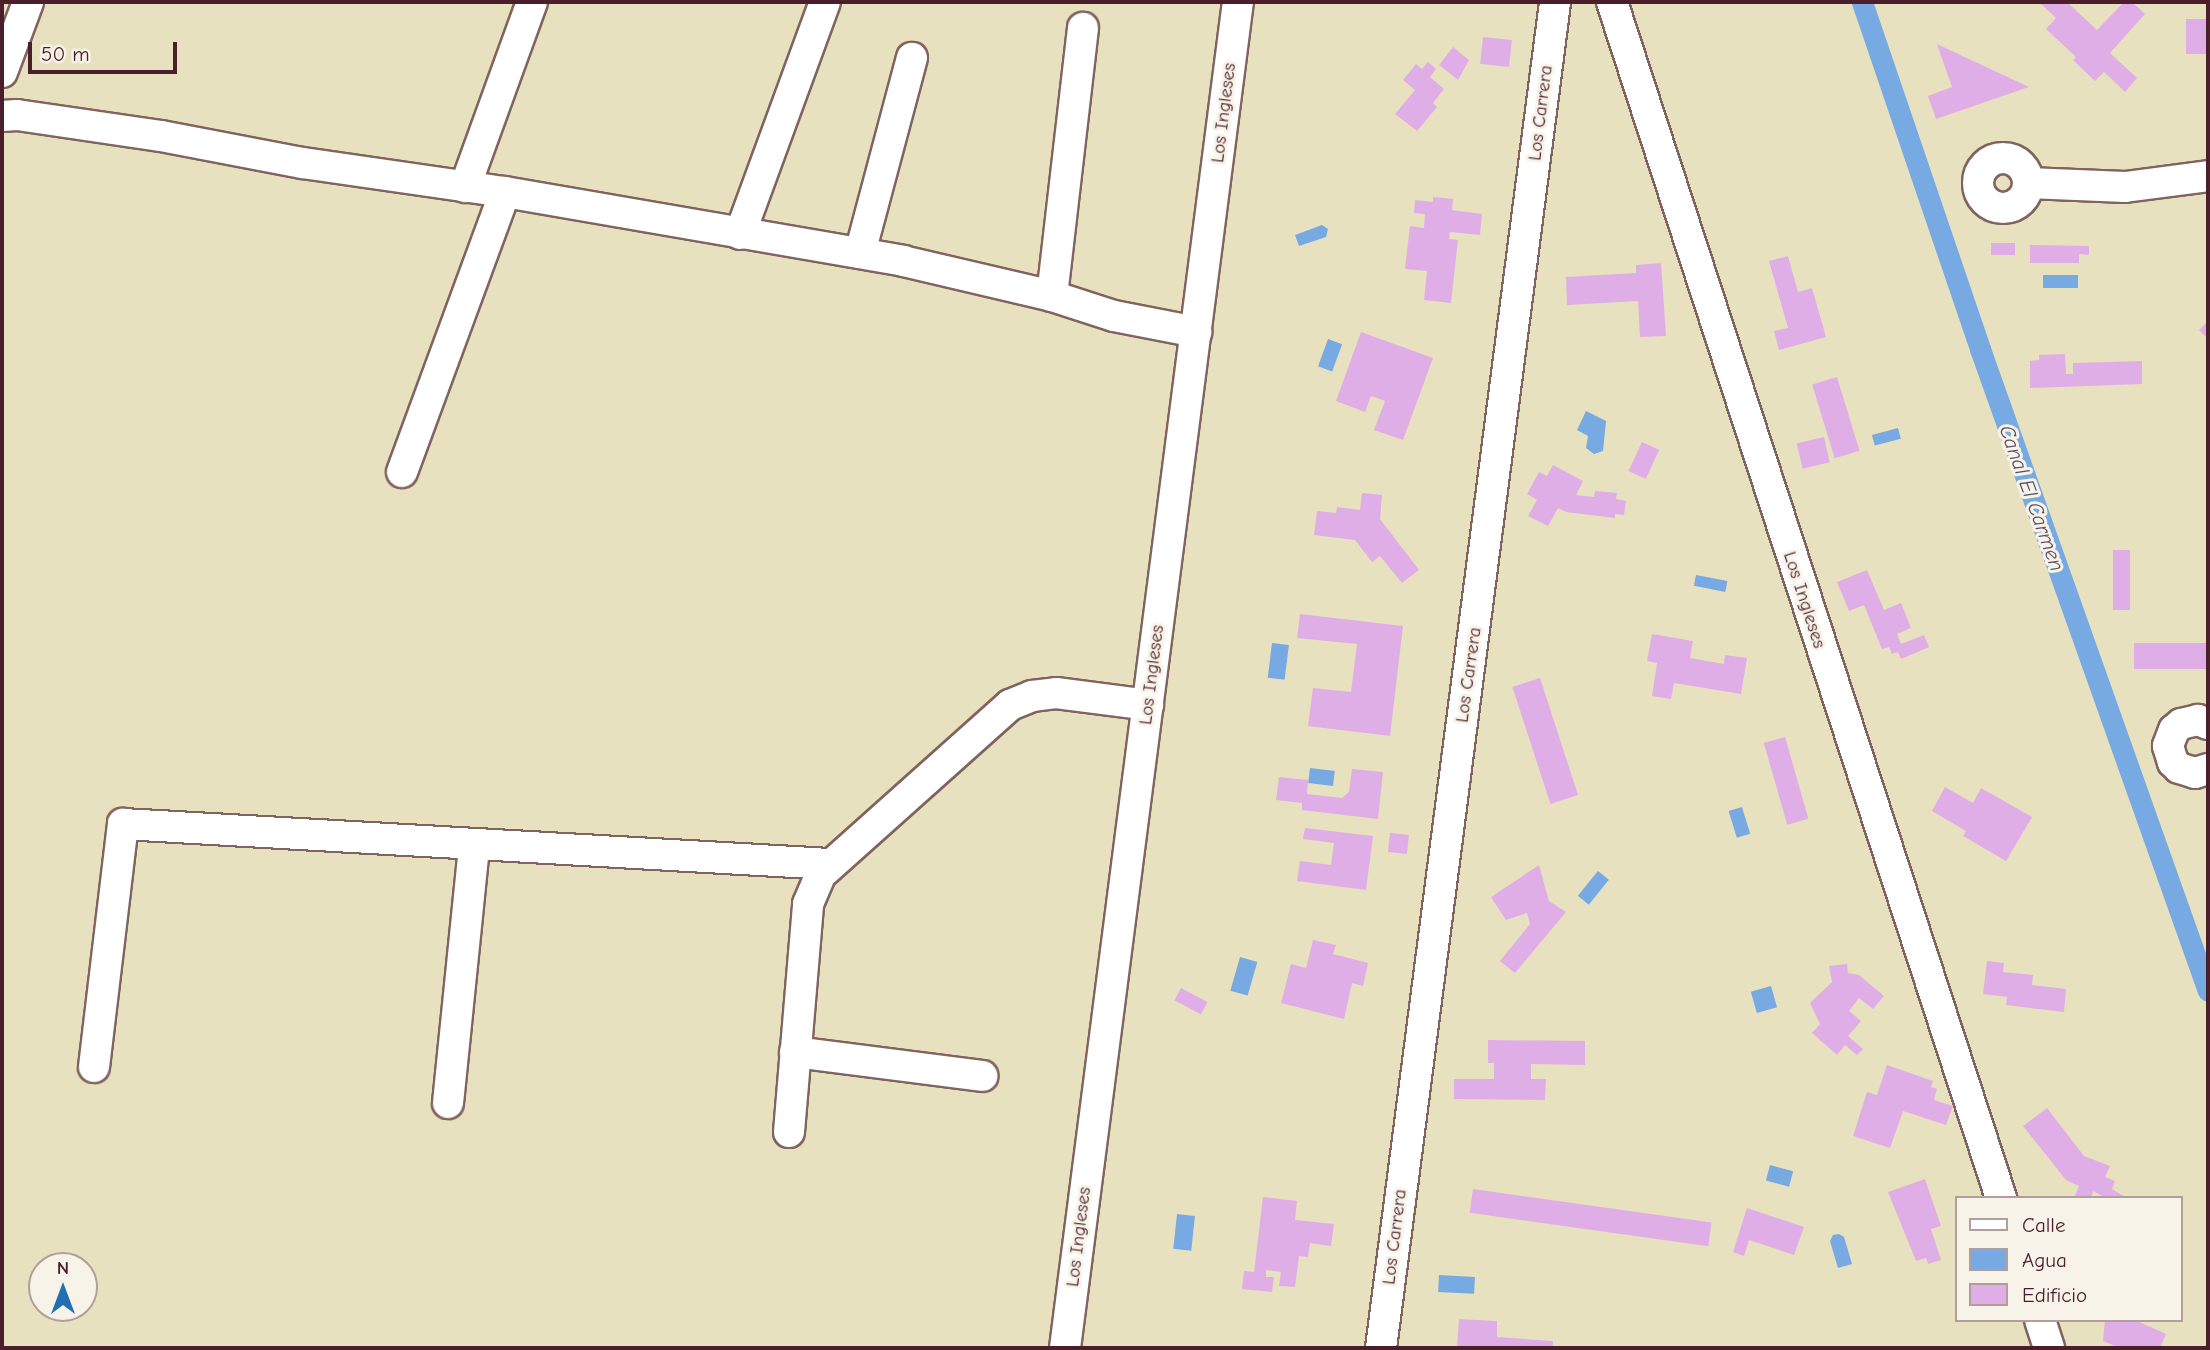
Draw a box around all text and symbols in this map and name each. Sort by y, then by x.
scale bar [32,28,180,72]
text: 50 m [41,42,90,66]
street label: Los Ingleses [1207,62,1241,164]
street label: Los Carrera [1524,64,1558,162]
water label: Canal El Carmen [1994,421,2070,575]
street label: Los Ingleses [1778,549,1830,651]
street label: Los Ingleses [1135,624,1169,726]
street label: Los Carrera [1451,626,1487,724]
street label: Los Ingleses [1062,1186,1096,1288]
street label: Los Carrera [1378,1188,1412,1286]
legend [1954,1196,2182,1322]
text: Calle [2022,1213,2065,1237]
text: Agua [2022,1248,2067,1272]
north arrow [28,1252,98,1322]
text: N [57,1257,69,1279]
text: Edificio [2022,1283,2087,1307]

